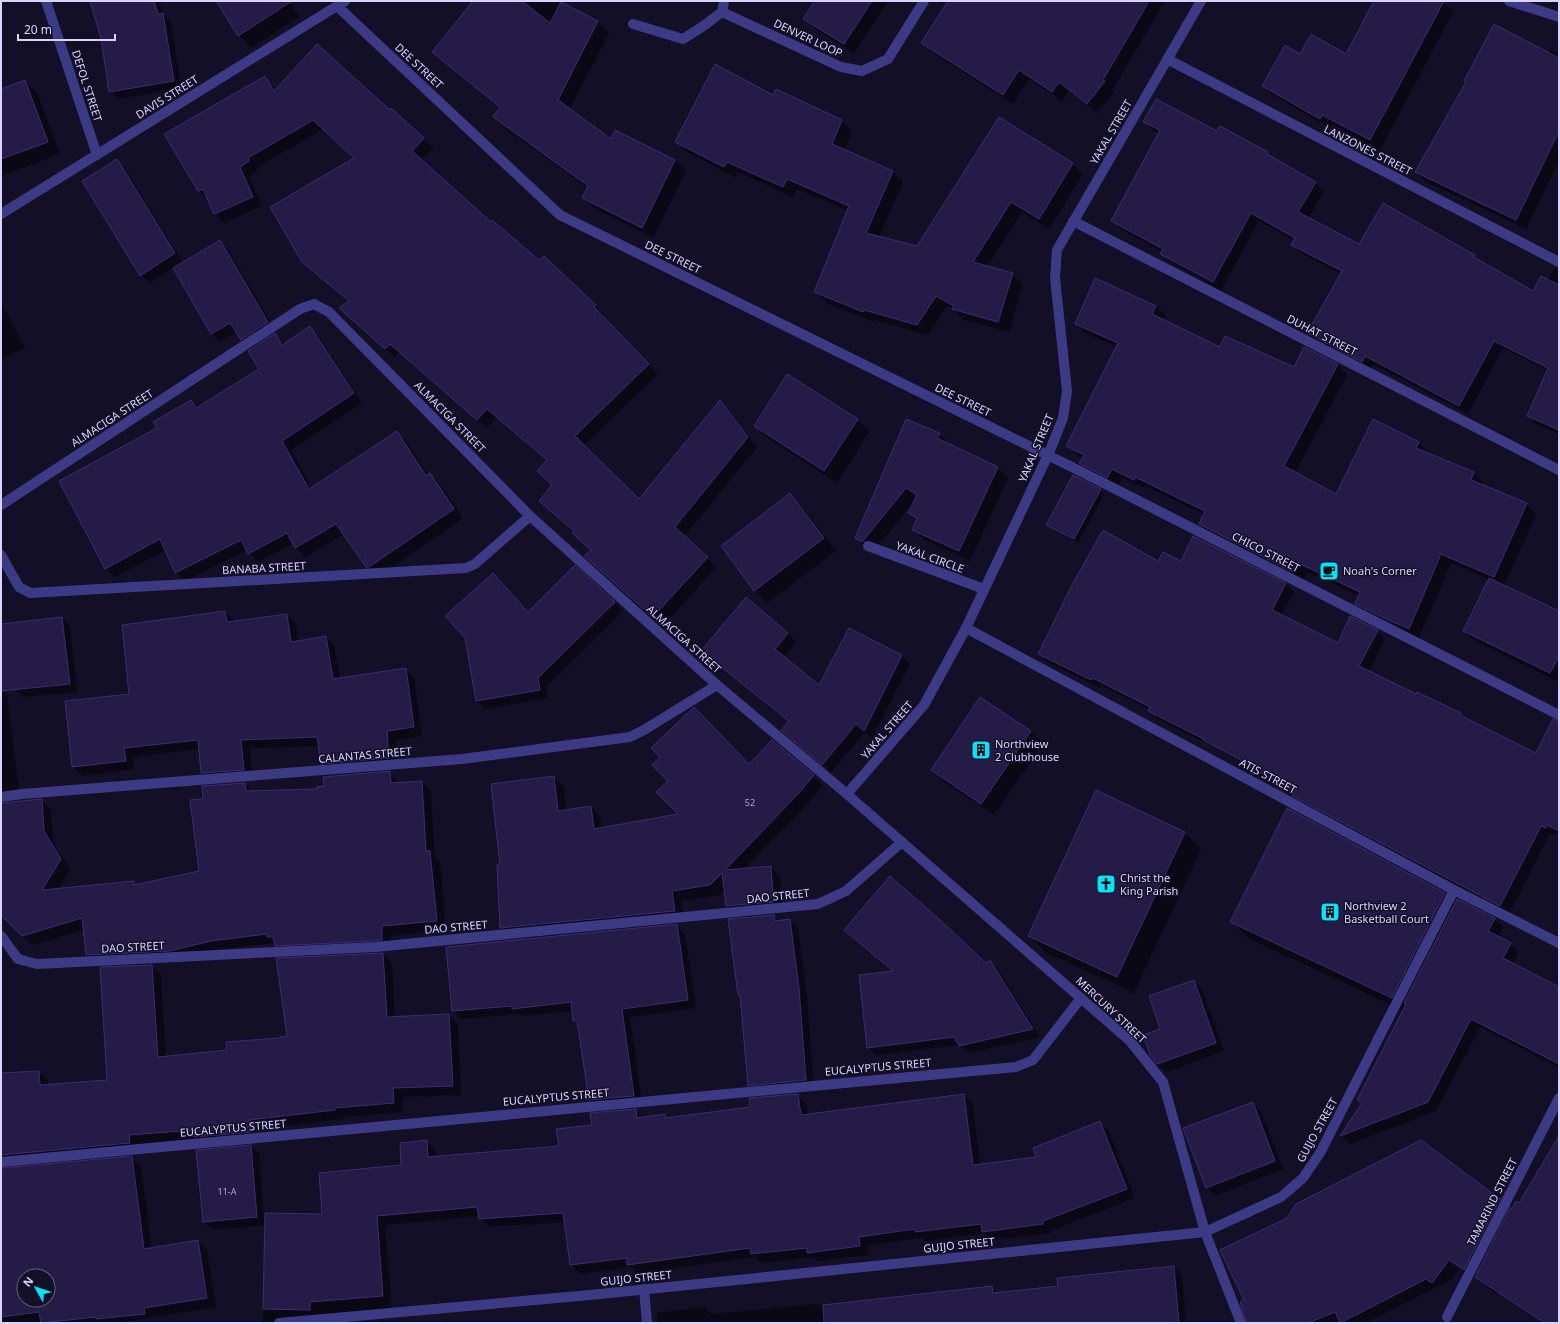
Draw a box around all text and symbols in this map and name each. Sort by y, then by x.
street label: DENVER LOOP [771,15,845,60]
scale bar [18,16,115,42]
text: 20 m [24,21,52,38]
street label: DEE STREET [392,40,447,92]
street label: DEFOL STREET [69,48,106,124]
street label: DAVIS STREET [133,71,201,122]
street label: YAKAL STREET [1086,97,1135,167]
street label: LANZONES STREET [1322,121,1415,178]
street label: DEE STREET [643,237,704,277]
street label: DUHAT STREET [1285,310,1360,359]
street label: ALMACIGA STREET [411,378,489,456]
street label: DEE STREET [933,380,994,420]
street label: ALMACIGA STREET [68,385,156,450]
street label: YAKAL STREET [1014,412,1057,484]
street label: CHICO STREET [1230,528,1303,575]
street label: YAKAL CIRCLE [894,537,966,576]
street label: BANABA STREET [222,558,306,577]
cafe icon: Noah's Corner [1318,560,1340,582]
place label: Noah's Corner [1343,563,1417,578]
street label: ALMACIGA STREET [644,601,725,676]
street label: YAKAL STREET [857,697,916,762]
place label: Northview 2 Clubhouse [995,736,1059,764]
building icon: Northview 2 Clubhouse [970,739,992,761]
street label: CALANTAS STREET [318,743,412,766]
street label: ATIS STREET [1237,754,1299,797]
house number: 52 [745,796,755,809]
place label: Christ the King Parish [1120,870,1178,898]
church icon: Christ the King Parish [1095,873,1117,895]
street label: DAO STREET [746,885,810,906]
place label: Northview 2 Basketball Court [1344,898,1429,926]
building icon: Northview 2 Basketball Court [1319,901,1341,923]
street label: DAO STREET [424,916,488,937]
street label: DAO STREET [101,937,165,956]
street label: MERCURY STREET [1073,973,1150,1046]
street label: EUCALYPTUS STREET [824,1054,932,1079]
street label: EUCALYPTUS STREET [502,1084,610,1109]
street label: GUIJO STREET [1293,1095,1340,1165]
street label: EUCALYPTUS STREET [179,1115,287,1140]
street label: TAMARIND STREET [1463,1155,1520,1248]
house number: 11-A [218,1185,237,1198]
street label: GUIJO STREET [923,1233,995,1256]
street label: GUIJO STREET [600,1266,672,1289]
north arrow [16,1268,56,1308]
text: N [19,1273,36,1290]

